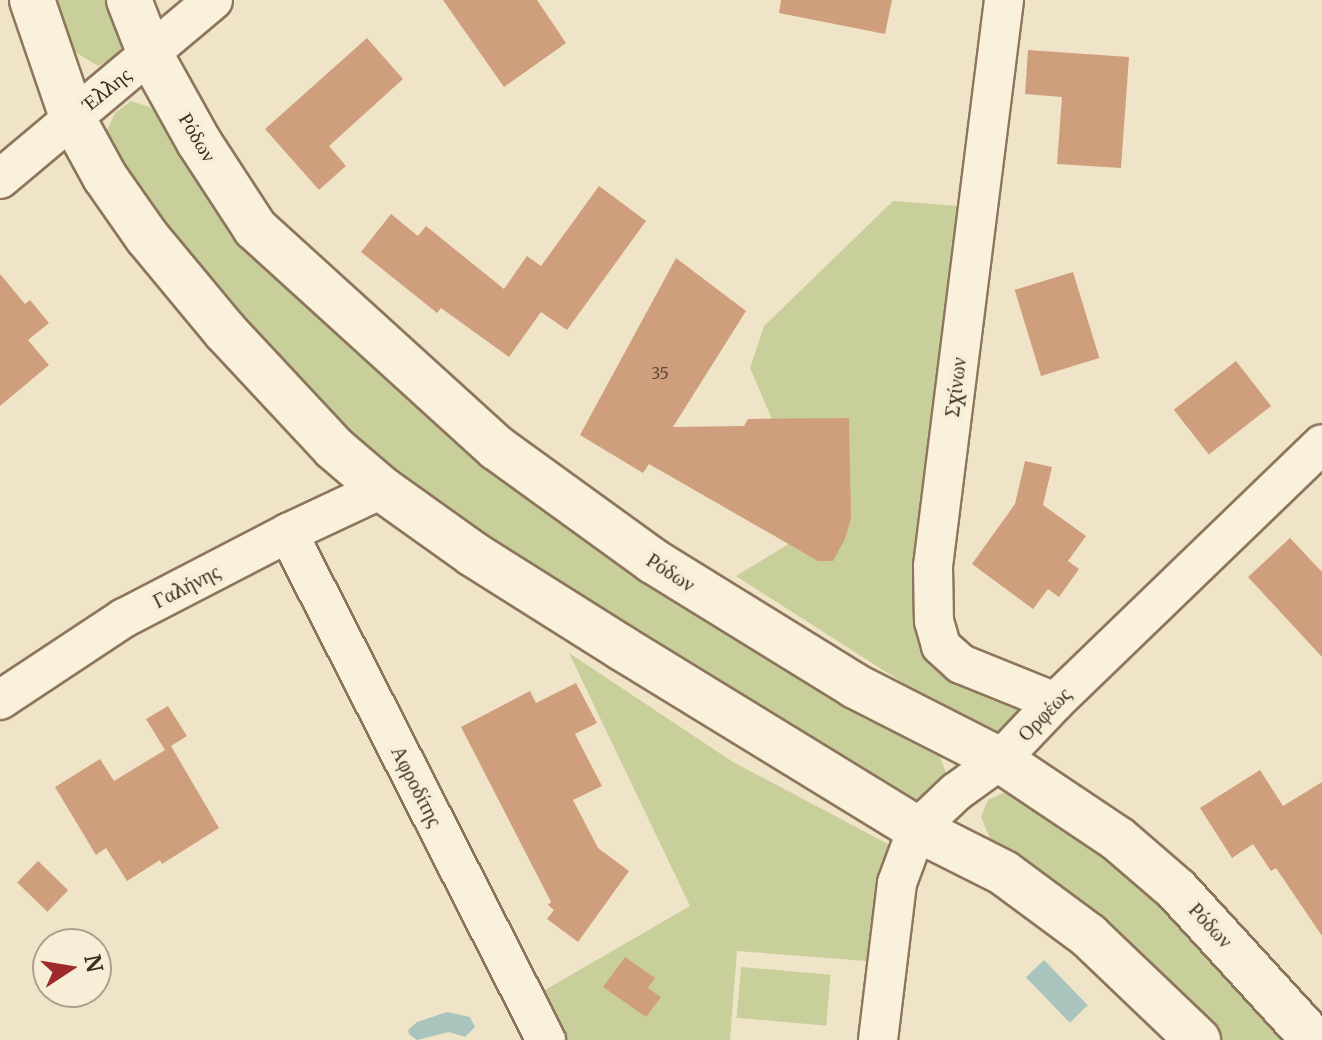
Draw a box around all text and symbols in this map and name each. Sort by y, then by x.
street label: Έλλης [77,62,135,116]
street label: Ρόδων [174,108,222,166]
street label: Σχίνων [939,356,971,418]
house number: 35 [651,363,669,383]
street label: Ρόδων [642,548,700,596]
street label: Γαλήνης [149,559,223,613]
street label: Ορφέως [1013,682,1075,746]
street label: Αφροδίτης [387,742,447,830]
street label: Ρόδων [1184,898,1238,952]
north arrow [32,928,112,1008]
text: N [78,952,109,975]

